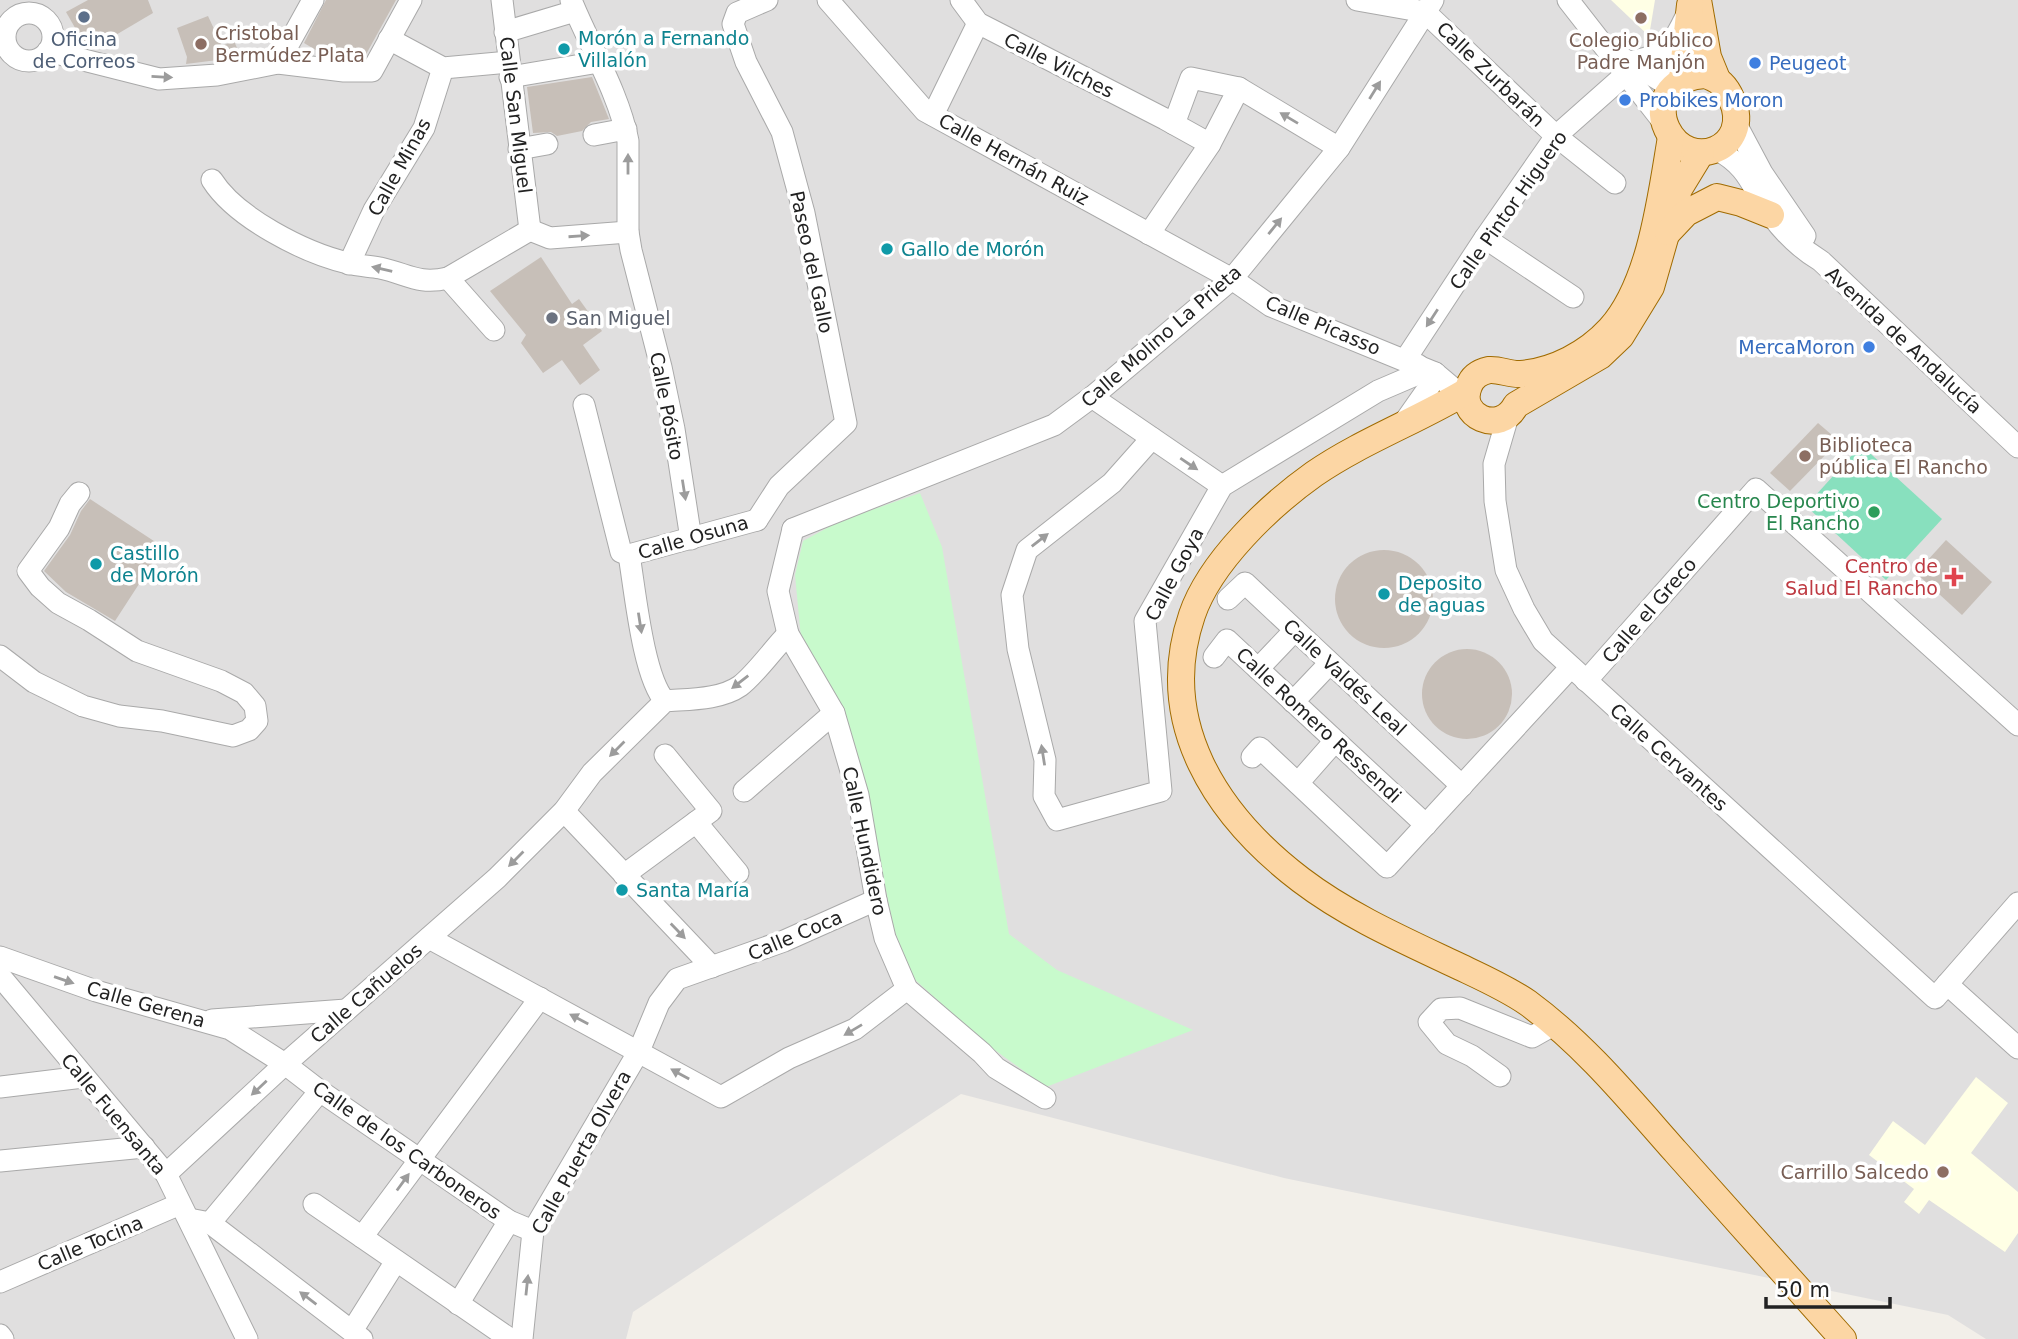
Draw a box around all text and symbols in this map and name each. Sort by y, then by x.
marker: Oficina de Correos [76,9,92,25]
marker: Colegio Público Padre Manjón [1633,10,1649,26]
street label: Calle Zurbarán [1433,17,1549,131]
place label: Cristobal Bermúdez Plata [215,22,365,66]
place label: Morón a Fernando Villalón [578,27,749,71]
place label: Oficina de Correos [33,28,135,72]
street label: Calle Vilches [1000,28,1118,102]
place label: Colegio Público Padre Manjón [1569,29,1713,73]
street label: Calle San Miguel [495,35,537,195]
marker: Cristobal Bermúdez Plata [193,36,209,52]
marker: Morón a Fernando Villalón [556,41,572,57]
place label: Peugeot [1769,52,1846,74]
marker: Peugeot [1747,55,1763,71]
one-way arrow [151,72,173,83]
one-way arrow [1369,81,1382,100]
place label: Probikes Moron [1639,89,1784,111]
marker: Probikes Moron [1617,92,1633,108]
street label: Calle Hernán Ruiz [935,109,1093,209]
one-way arrow [1279,112,1298,124]
street label: Calle Minas [363,114,435,220]
street label: Calle Pintor Higuero [1445,126,1571,294]
one-way arrow [622,153,634,175]
street label: Paseo del Gallo [786,189,838,335]
one-way arrow [1267,218,1282,235]
one-way arrow [568,230,590,241]
place label: Gallo de Morón [901,238,1044,260]
marker: Gallo de Morón [879,241,895,257]
street label: Calle Molino La Prieta [1077,261,1245,411]
street label: Avenida de Andalucía [1821,262,1987,418]
one-way arrow [370,264,392,275]
street label: Calle Picasso [1262,291,1384,359]
place label: San Miguel [566,307,671,329]
one-way arrow [1426,308,1439,328]
marker: San Miguel [544,310,560,326]
place label: MercaMoron [1738,336,1855,358]
marker: MercaMoron [1861,339,1877,355]
street label: Calle Pósito [646,350,688,462]
place label: Biblioteca pública El Rancho [1819,434,1988,478]
marker: Biblioteca pública El Rancho [1797,448,1813,464]
one-way arrow [1180,457,1198,471]
one-way arrow [679,480,690,502]
place label: Centro Deportivo El Rancho [1697,490,1860,534]
marker: Centro Deportivo El Rancho [1866,504,1882,520]
street label: Calle Osuna [635,511,751,563]
street label: Calle Goya [1140,524,1208,624]
one-way arrow [1031,533,1049,547]
place label: Castillo de Morón [110,542,199,586]
street label: Calle el Greco [1597,553,1701,667]
place label: Centro de Salud El Rancho [1785,555,1938,599]
marker: Castillo de Morón [88,556,104,572]
marker: Centro de Salud El Rancho [1944,567,1964,587]
place label: Deposito de aguas [1398,572,1485,616]
marker: Deposito de aguas [1376,586,1392,602]
one-way arrow [635,612,646,634]
street label: Calle Valdés Leal [1279,614,1411,740]
street label: Calle Romero Ressendi [1232,643,1406,807]
one-way arrow [732,675,750,690]
street label: Calle Cervantes [1606,699,1732,815]
one-way arrow [608,740,625,757]
one-way arrow [1037,744,1048,766]
street label: Calle Hundidero [838,765,892,917]
one-way arrow [508,851,524,867]
place label: Santa María [636,879,750,901]
marker: Santa María [614,882,630,898]
street label: Calle Coca [745,905,845,965]
one-way arrow [670,923,687,940]
street label: Calle Cañuelos [306,939,426,1047]
one-way arrow [54,975,75,986]
street label: Calle Gerena [84,977,208,1031]
one-way arrow [568,1013,588,1025]
one-way arrow [843,1023,862,1036]
street label: Calle Fuensanta [57,1049,171,1179]
street label: Calle Puerta Olvera [527,1066,635,1238]
one-way arrow [670,1068,690,1080]
street label: Calle de los Carboneros [309,1076,505,1224]
one-way arrow [251,1080,268,1096]
place label: Carrillo Salcedo [1780,1161,1929,1183]
marker: Carrillo Salcedo [1935,1164,1951,1180]
one-way arrow [395,1173,409,1191]
street label: Calle Tocina [34,1211,146,1275]
scale bar [1766,1266,1890,1310]
one-way arrow [522,1274,533,1296]
text: 50 m [1776,1278,1830,1302]
one-way arrow [299,1291,317,1305]

